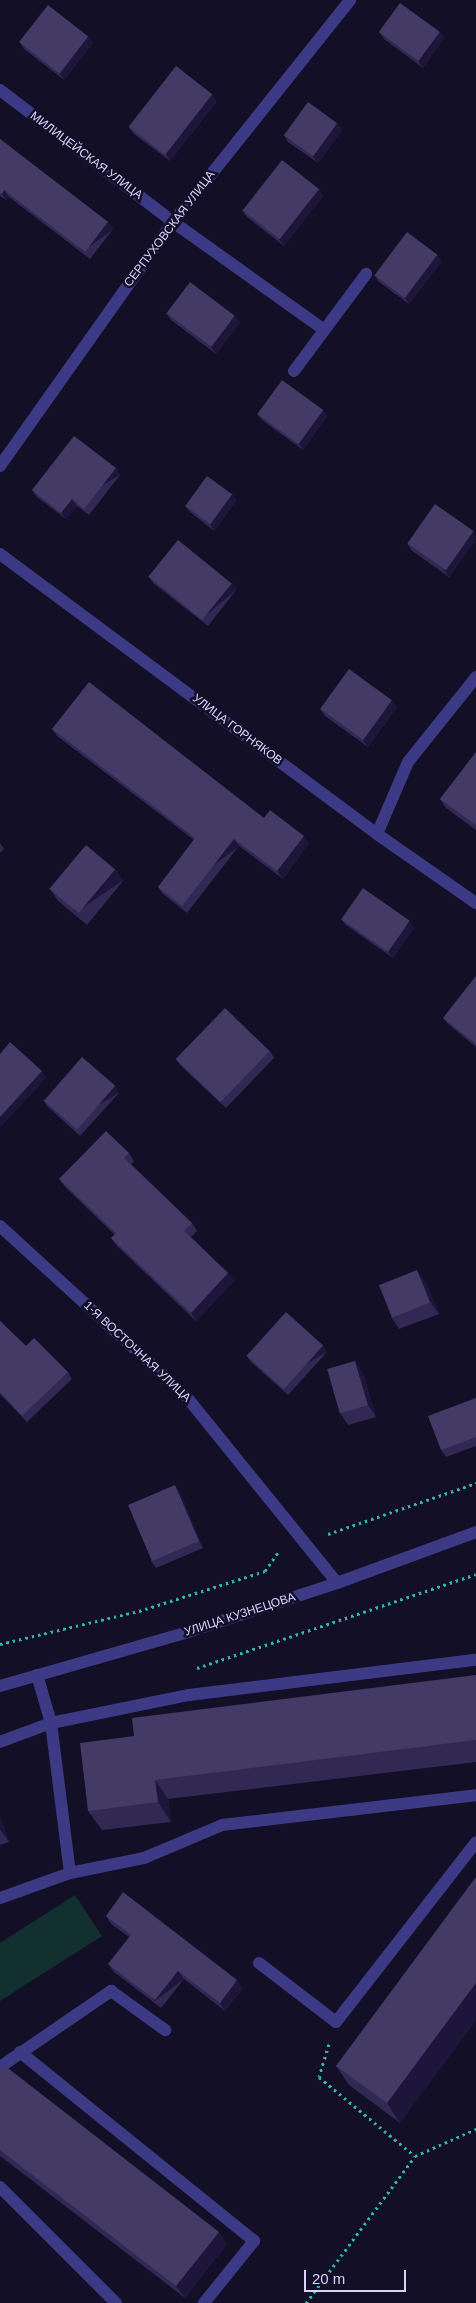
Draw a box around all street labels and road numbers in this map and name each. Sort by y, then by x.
street label: МИЛИЦЕЙСКАЯ УЛИЦА [27,109,145,203]
street label: СЕРПУХОВСКАЯ УЛИЦА [122,168,218,290]
street label: УЛИЦА ГОРНЯКОВ [189,692,285,768]
street label: 1-Я ВОСТОЧНАЯ УЛИЦА [81,1299,193,1405]
street label: УЛИЦА КУЗНЕЦОВА [183,1590,297,1640]

